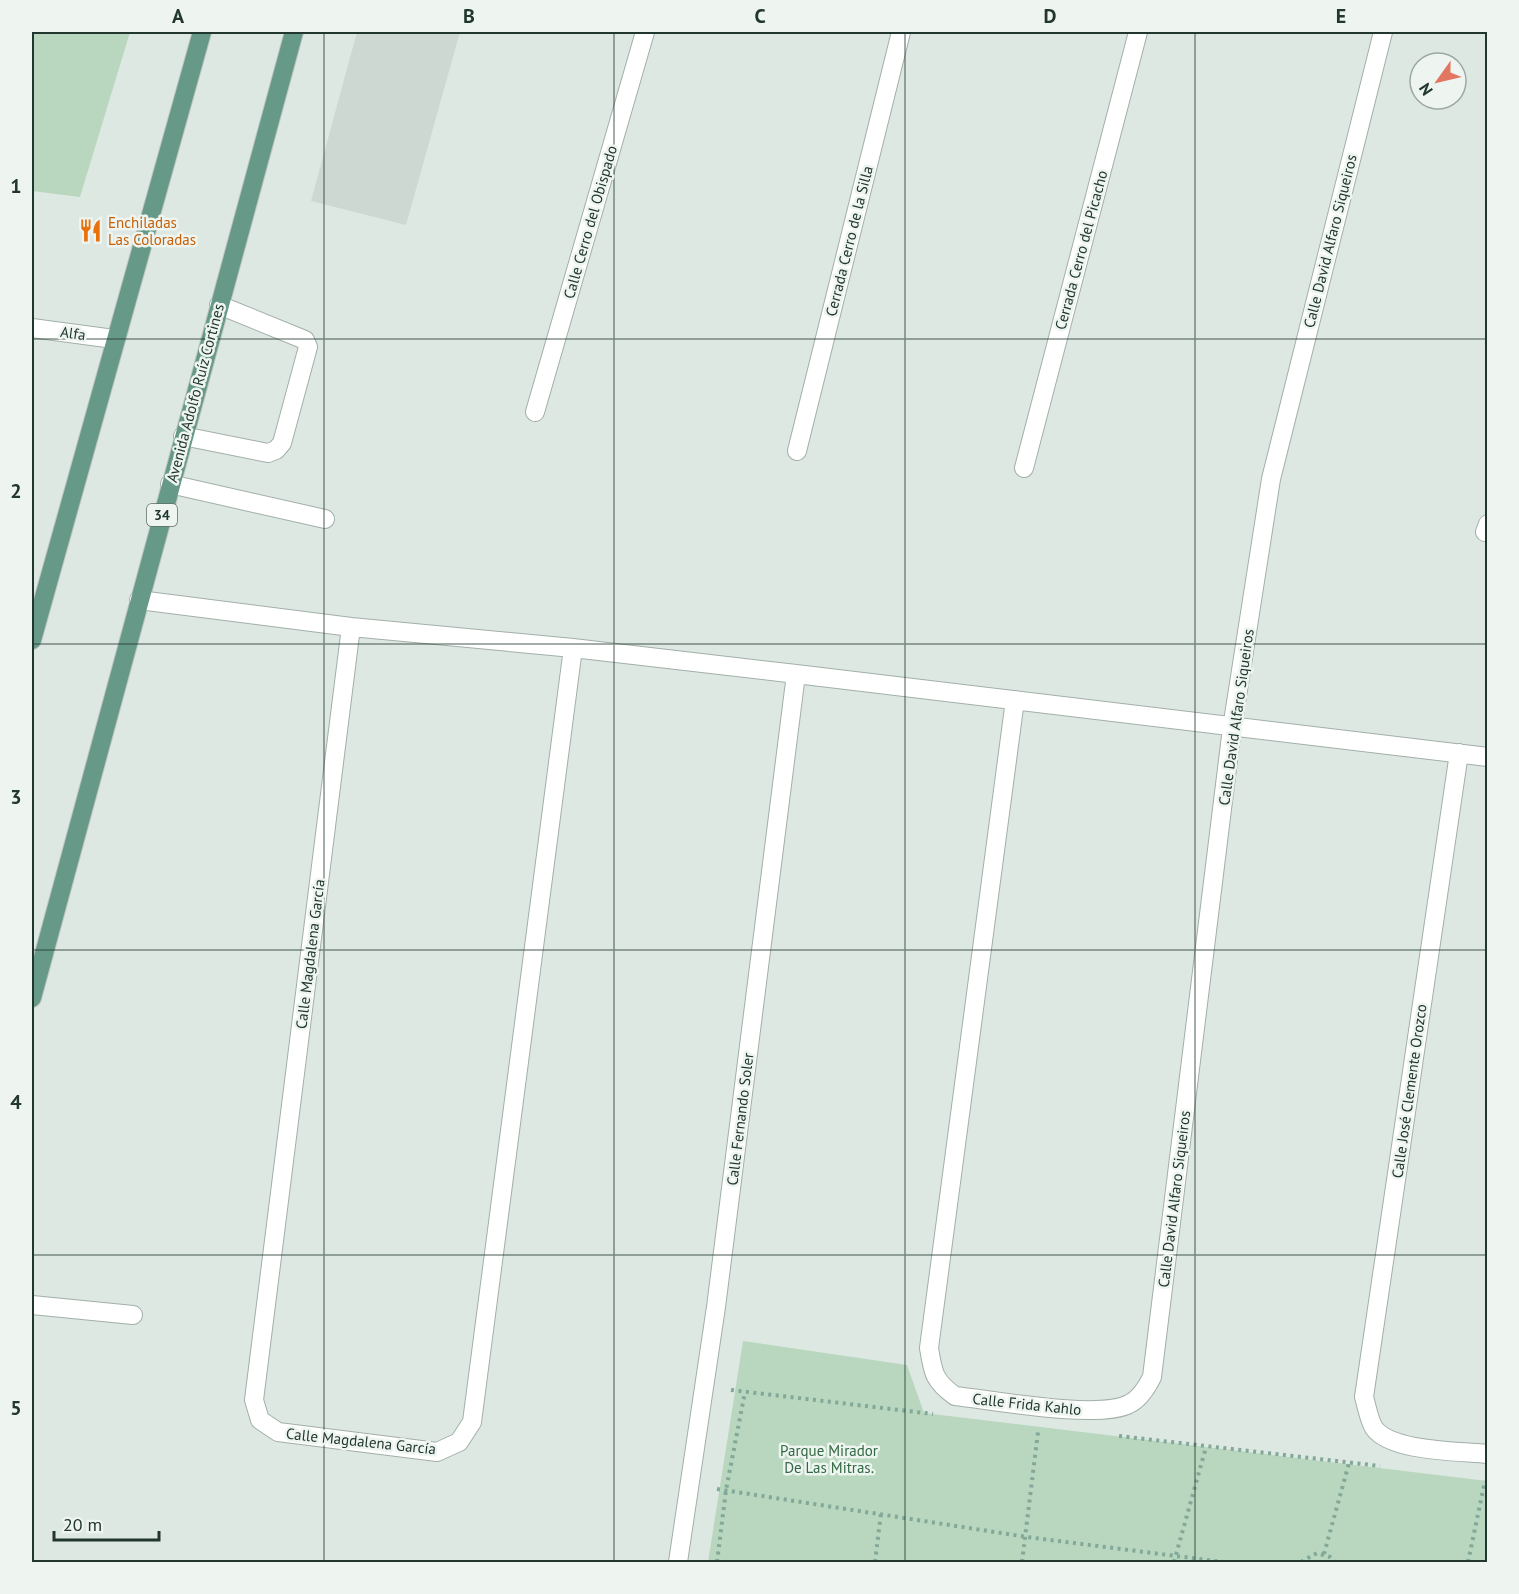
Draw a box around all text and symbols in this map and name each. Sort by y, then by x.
text: A [172,3,185,29]
text: B [463,3,475,29]
text: C [754,3,766,29]
text: D [1044,3,1057,29]
text: E [1336,3,1346,29]
north arrow [1408,51,1468,111]
text: N [1414,79,1437,99]
street label: Calle Cerro del Obispado [559,143,621,301]
street label: Calle David Alfaro Siqueiros [1299,152,1361,330]
street label: Cerrada Cerro de la Silla [821,164,877,318]
street label: Cerrada Cerro del Picacho [1051,168,1111,332]
text: 1 [10,173,22,199]
place label: Enchiladas Las Coloradas [108,213,196,249]
restaurant icon: Enchiladas Las Coloradas [77,218,103,244]
street label: Avenida Adolfo Ruíz Cortines [162,302,228,484]
street label: Alfa [59,322,87,344]
text: 2 [10,478,22,504]
road number: 34 [147,504,177,526]
street label: Calle David Alfaro Siqueiros [1214,628,1258,806]
text: 3 [10,784,22,810]
street label: Calle Magdalena García [291,878,329,1030]
street label: Calle José Clemente Orozco [1387,1003,1431,1179]
street label: Calle Fernando Soler [722,1051,758,1187]
text: 4 [10,1089,22,1115]
street label: Calle David Alfaro Siqueiros [1154,1110,1194,1288]
street label: Calle Frida Kahlo [972,1389,1082,1419]
text: 5 [10,1395,22,1421]
street label: Calle Magdalena García [285,1424,437,1458]
park label: Parque Mirador De Las Mitras. [780,1441,878,1477]
scale bar [54,1504,159,1542]
text: 20 m [63,1513,102,1536]

